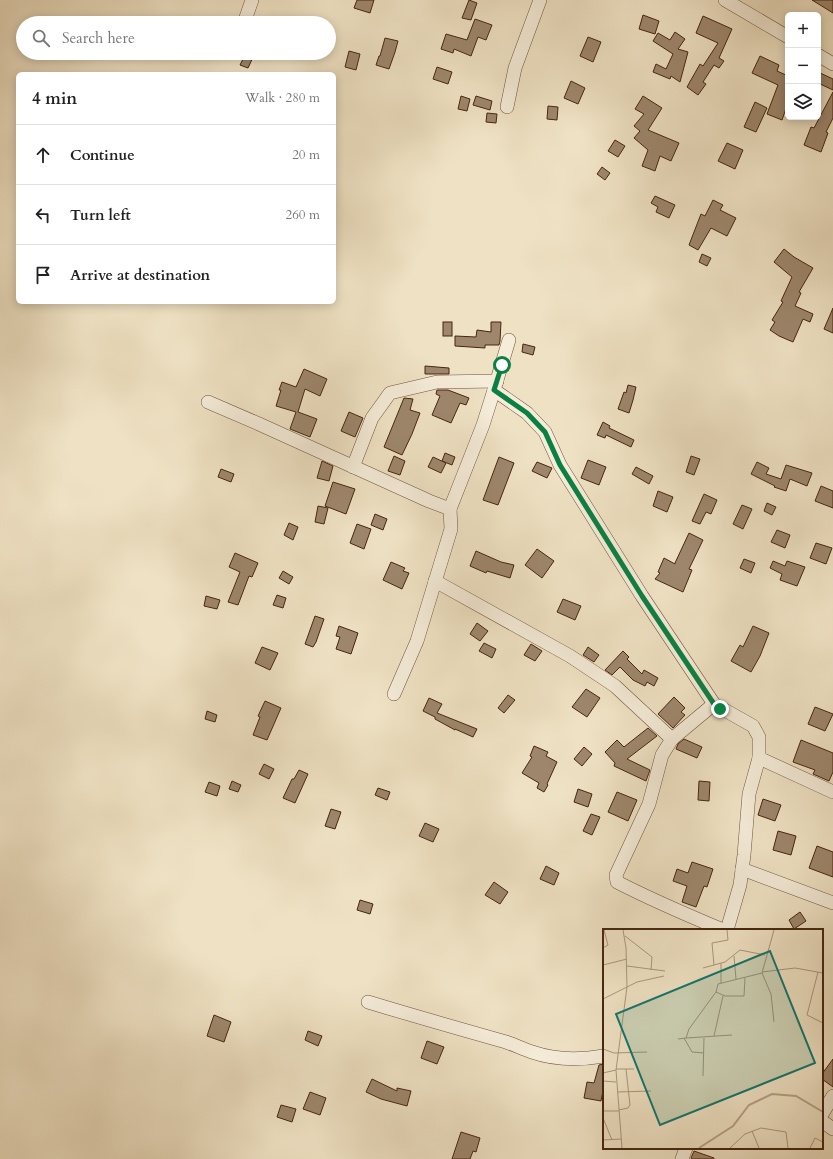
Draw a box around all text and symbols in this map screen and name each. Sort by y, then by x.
map controls [785,12,821,120]
button: + [785,12,821,48]
search box [16,16,336,60]
icon: search [30,27,52,49]
text: Search here [62,28,135,48]
button: − [785,48,821,84]
button: layers [785,84,821,120]
text: 4 min [32,87,77,110]
text: Walk · 280 m [245,89,320,107]
icon: ahead [32,144,54,166]
text: Continue [70,145,135,165]
text: 20 m [292,146,320,164]
icon: left [32,204,54,226]
text: Turn left [70,205,131,225]
text: 260 m [286,206,320,224]
icon: arrive [32,264,54,286]
text: Arrive at destination [70,265,210,285]
route start [493,356,511,374]
route end [711,700,729,718]
inset map [603,929,823,1149]

